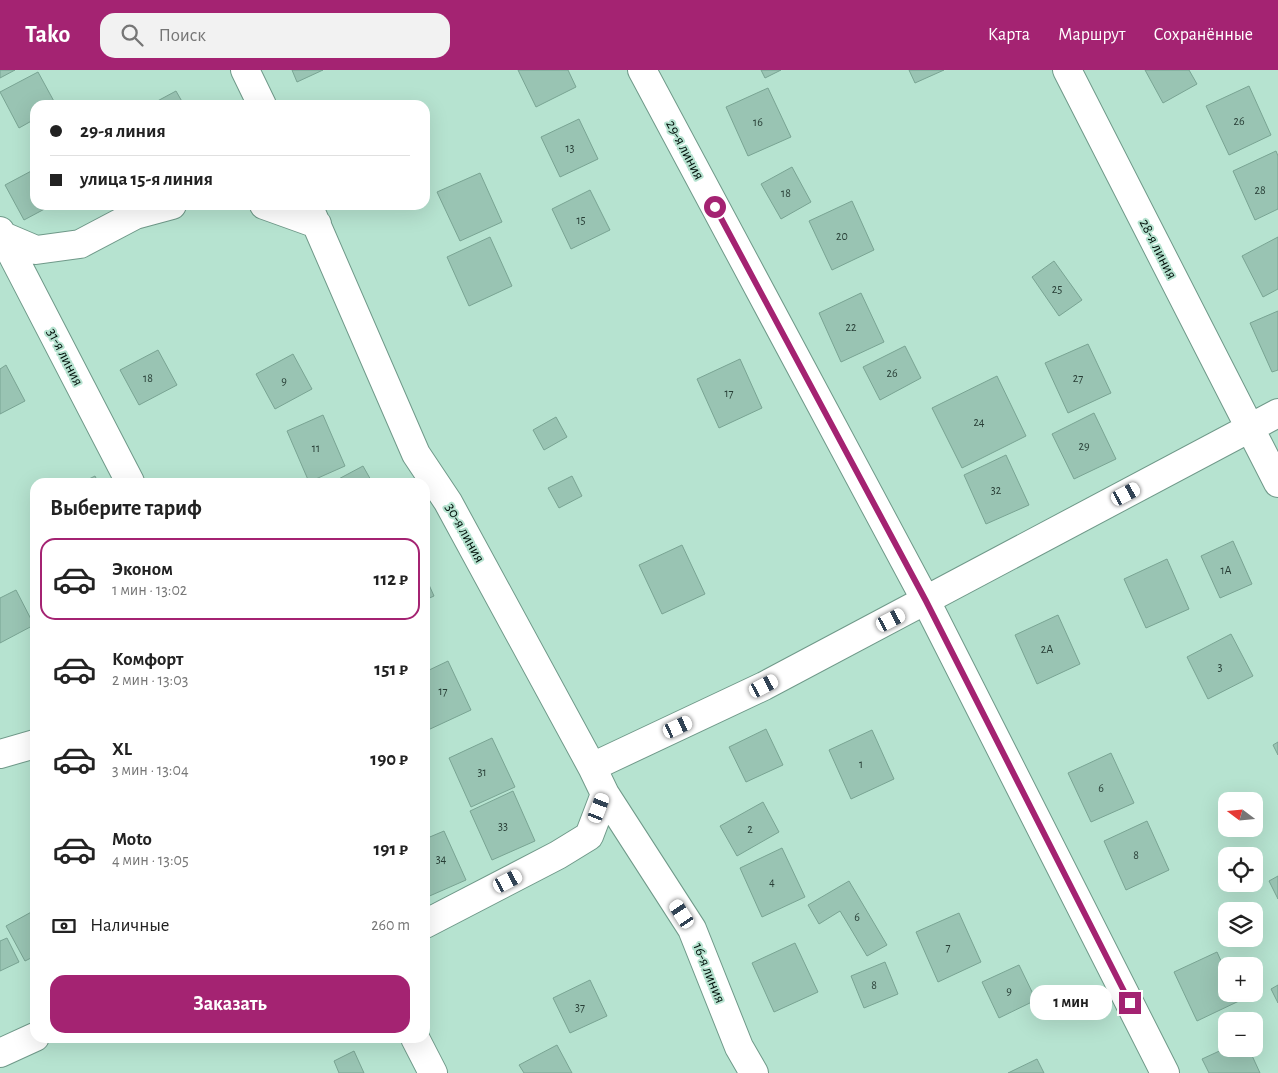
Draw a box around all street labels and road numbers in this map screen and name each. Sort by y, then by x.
street label: 29-я линия [663,118,707,182]
street label: 28-я линия [1137,217,1179,281]
street label: 31-я линия [44,326,86,388]
street label: 30-я линия [443,501,487,565]
street label: 16-я линия [690,941,728,1005]

